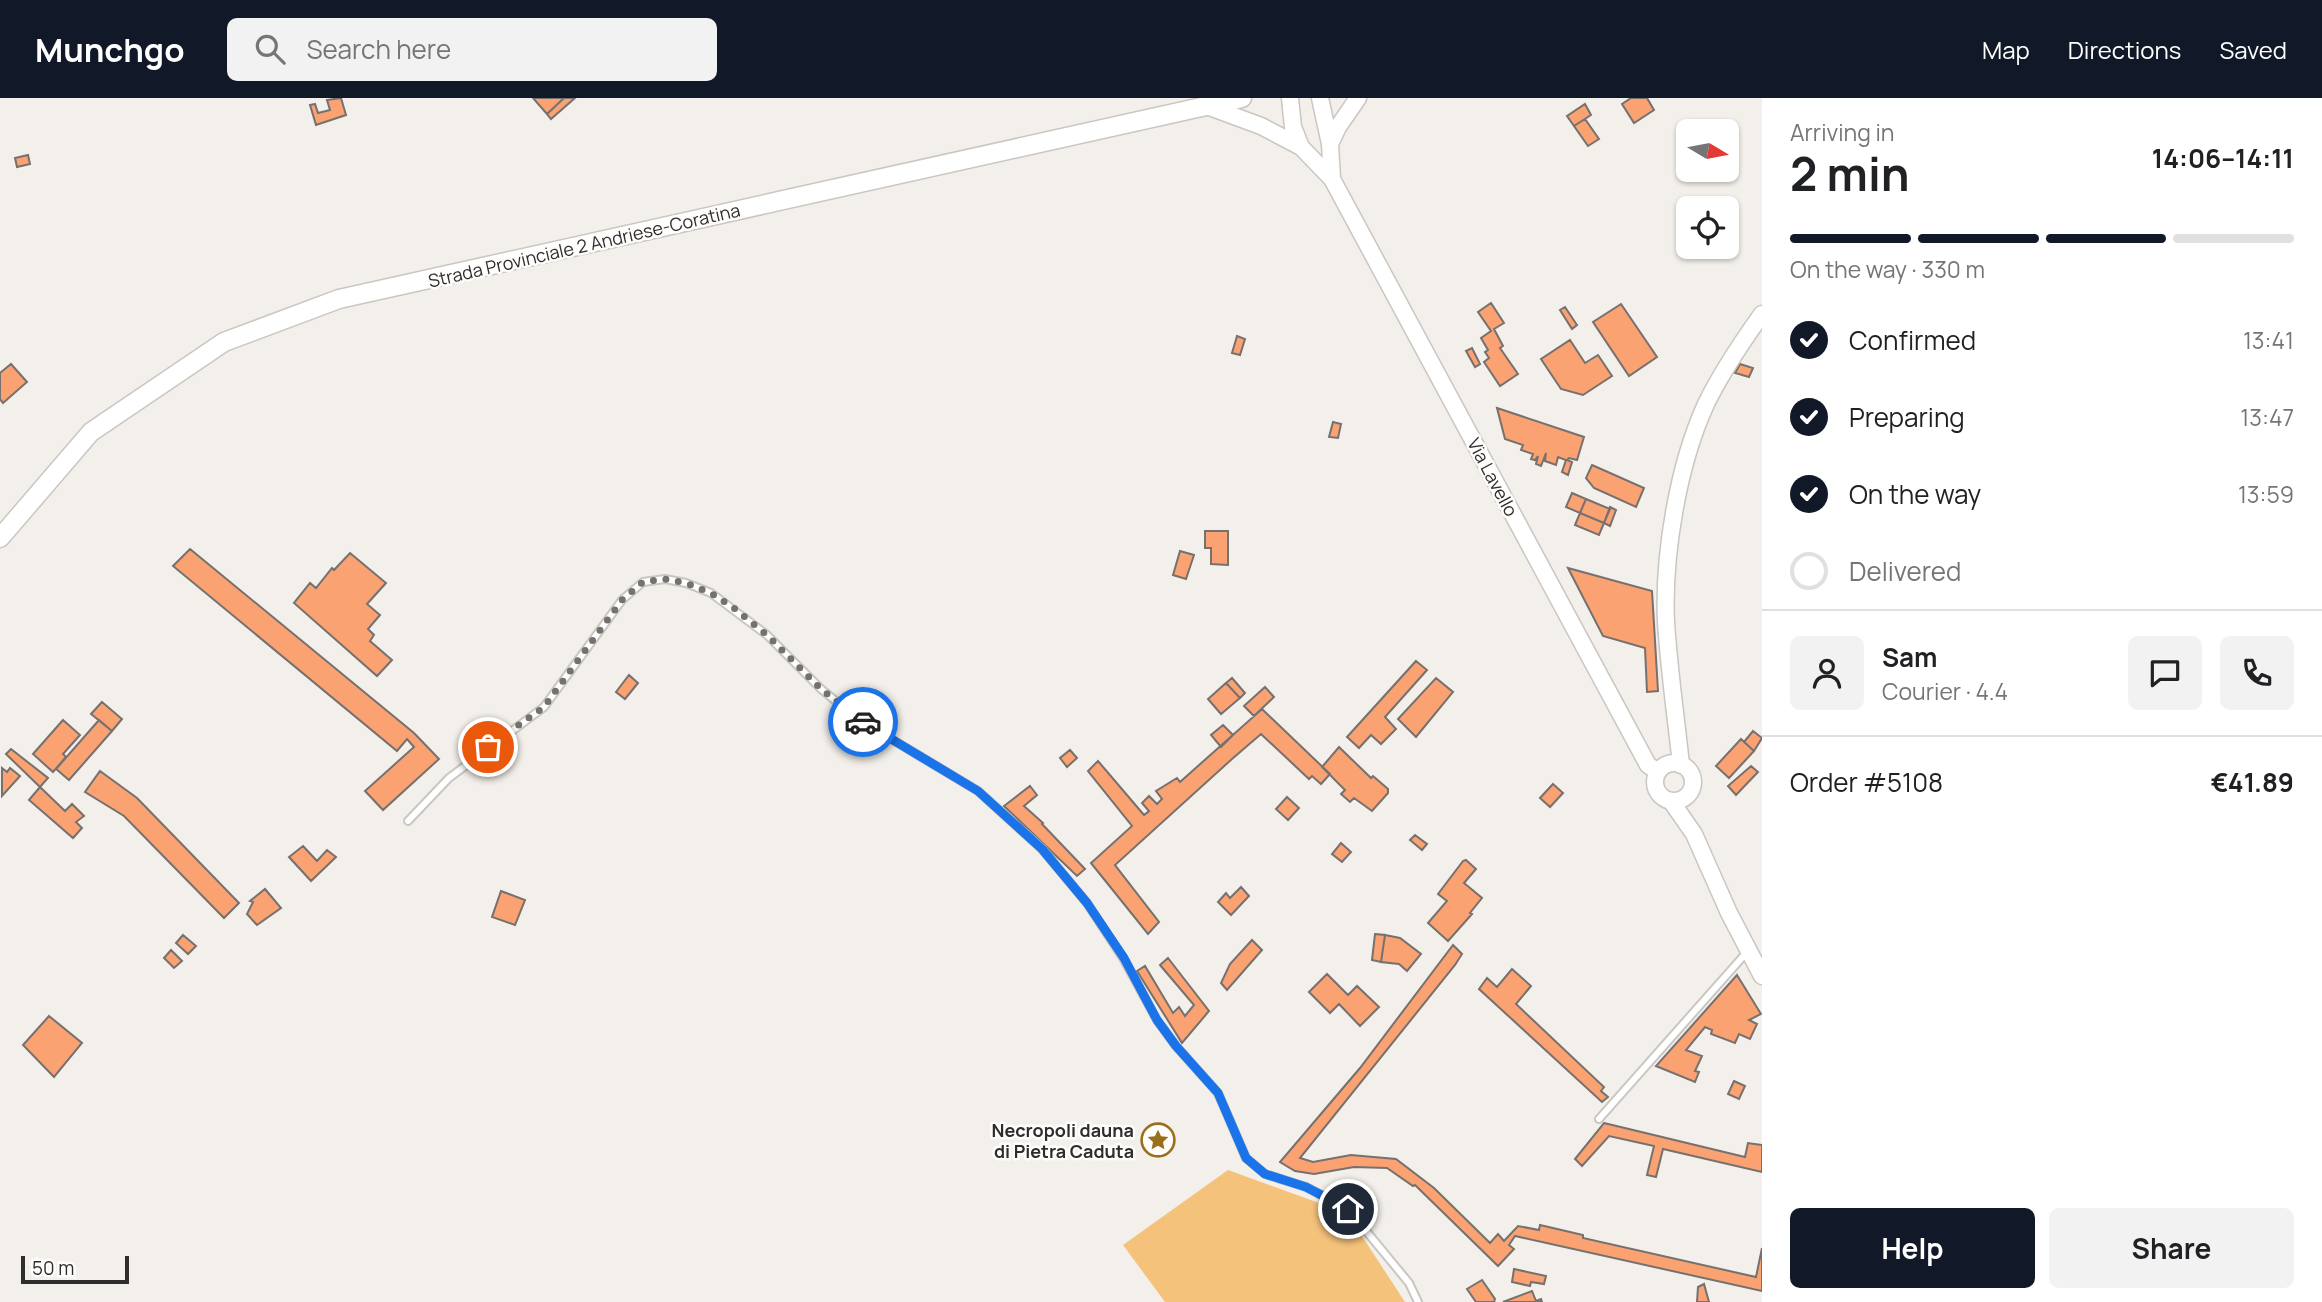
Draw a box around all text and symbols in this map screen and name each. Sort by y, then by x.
search box [227,18,717,81]
text: Munchgo [35,27,185,72]
icon: search [251,30,289,68]
text: Search here [307,31,451,67]
text: Map [1982,33,2030,66]
text: Directions [2068,33,2181,66]
text: Saved [2219,33,2287,66]
text: Arriving in [1790,116,1895,148]
north arrow [1676,119,1740,182]
map controls [1676,119,1739,259]
text: 14:06–14:11 [2152,140,2294,176]
text: 2 min [1790,142,1910,205]
button: locate [1676,196,1739,259]
street label: Strada Provinciale 2 Andriese-Coratina [426,197,742,293]
text: On the way · 330 m [1790,253,1985,285]
icon: check [1790,321,1828,359]
text: Confirmed [1849,322,1976,358]
text: 13:41 [2243,324,2294,356]
icon: check [1790,398,1828,436]
text: Preparing [1849,399,1965,435]
text: 13:47 [2240,401,2294,433]
street label: Via Lavello [1462,434,1524,520]
icon: check [1790,475,1828,513]
text: On the way [1849,476,1981,512]
text: 13:59 [2238,478,2294,510]
text: Delivered [1849,553,1961,589]
button: person [1790,636,1864,710]
button: chat [2128,636,2202,710]
button: phone [2220,636,2294,710]
text: Sam [1882,639,1937,675]
text: Courier · 4.4 [1882,675,2008,707]
courier [828,687,898,757]
icon: car [844,703,882,741]
pin [458,717,518,777]
icon: bag [469,728,507,766]
text: Order #5108 [1790,764,1943,800]
text: €41.89 [2211,764,2294,800]
place label: Necropoli dauna di Pietra Caduta [991,1118,1134,1163]
place icon: Necropoli dauna di Pietra Caduta [1139,1121,1177,1159]
pin [1318,1179,1378,1239]
icon: home [1329,1190,1367,1228]
button: Help [1790,1208,2035,1288]
button: Share [2049,1208,2294,1288]
scale bar [21,1253,130,1285]
text: 50 m [32,1255,74,1281]

